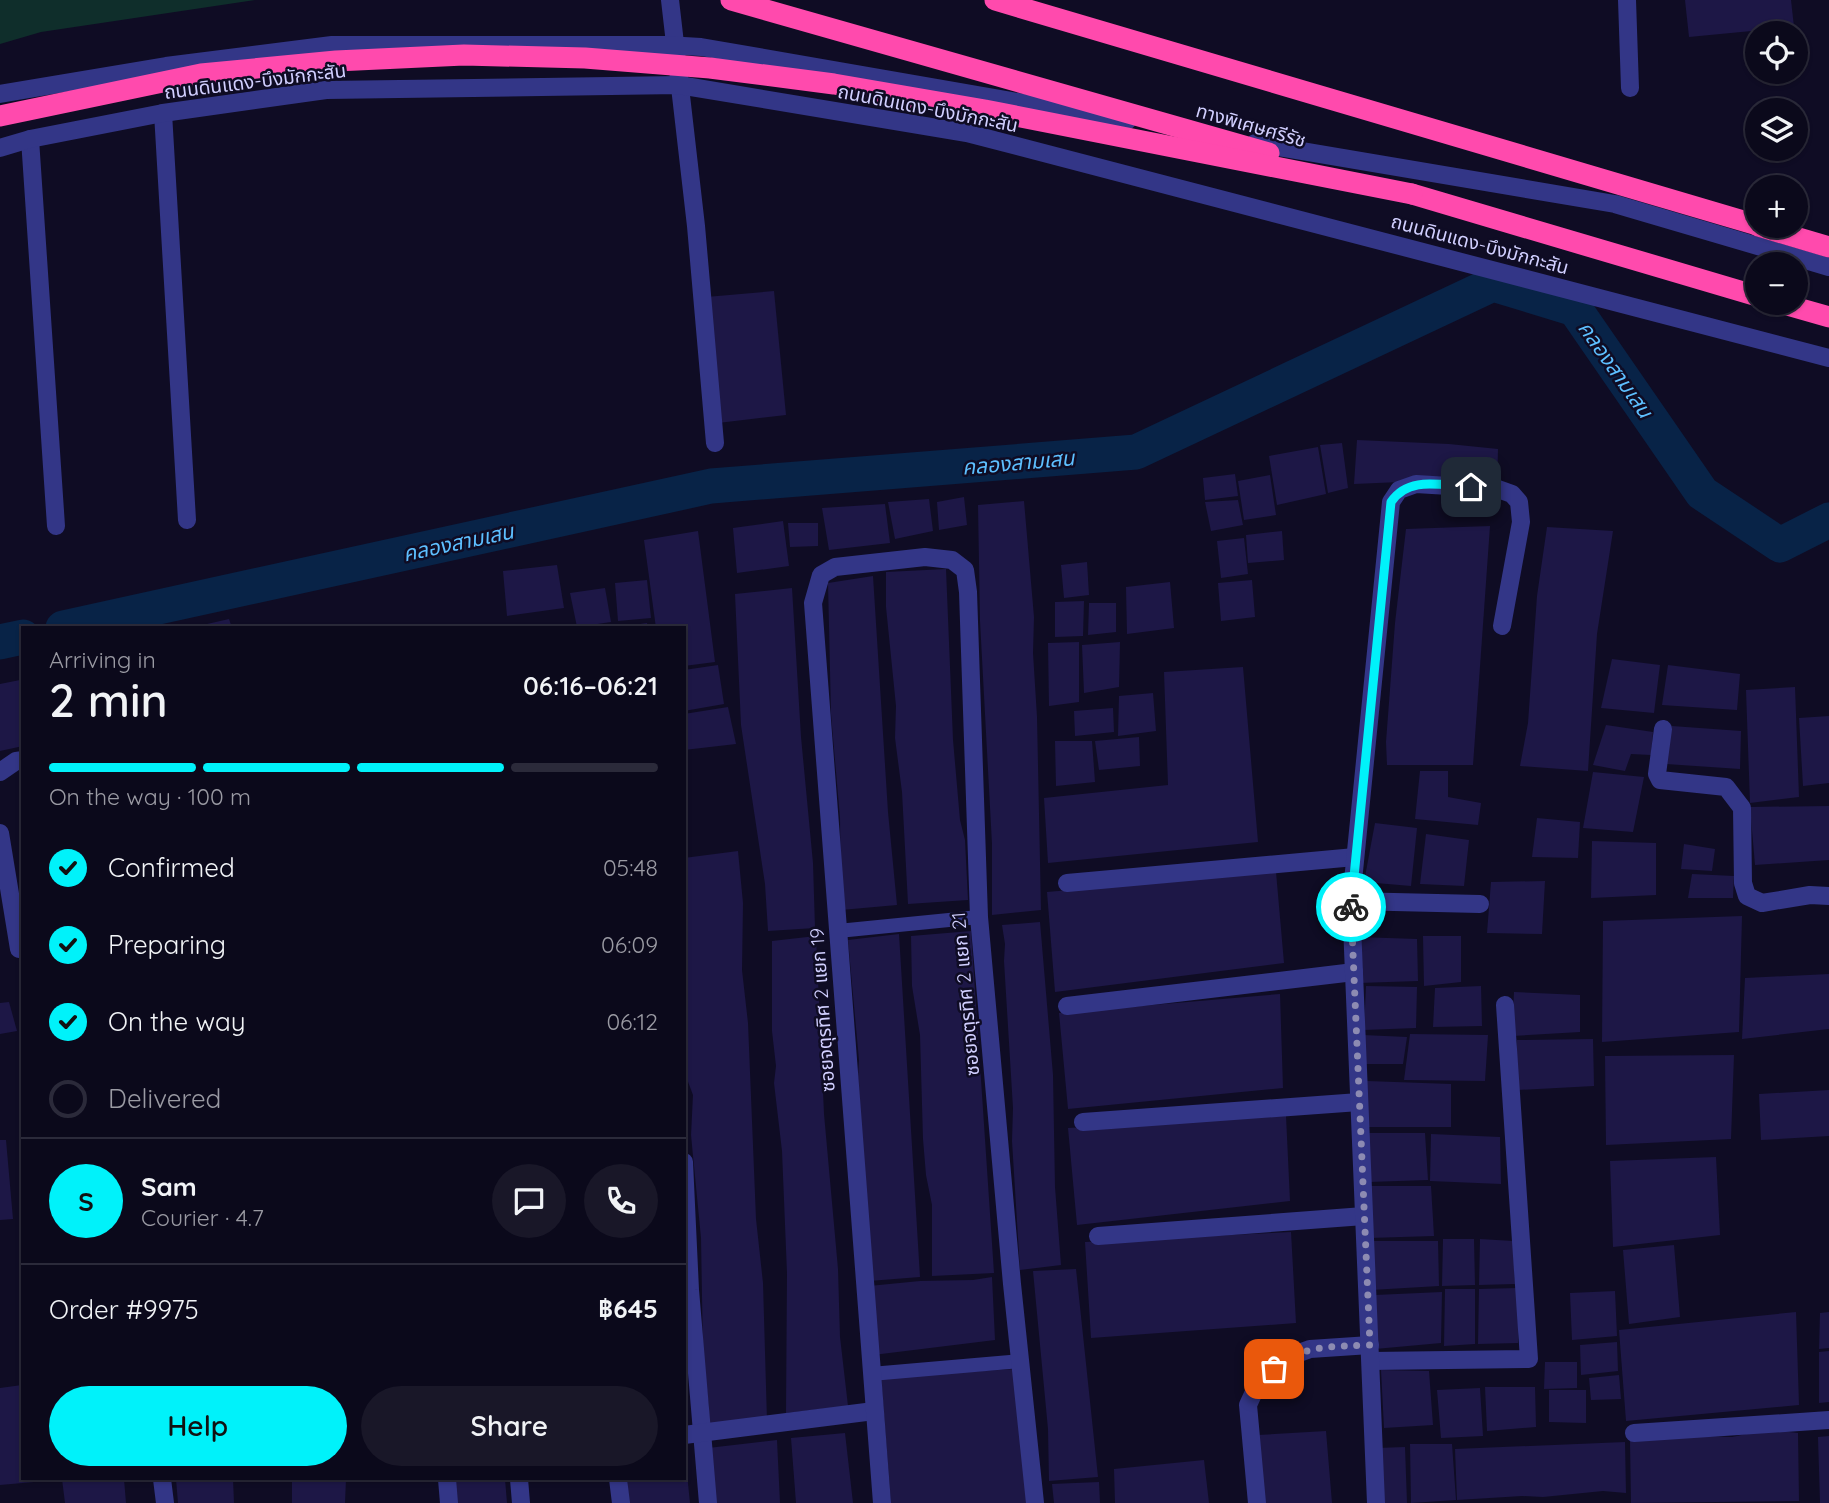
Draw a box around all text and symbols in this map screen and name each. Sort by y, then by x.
map controls [1745,21,1808,315]
button: locate [1745,21,1808,84]
street label: ถนนดินแดง-บึงมักกะสัน [163,58,347,104]
street label: ถนนดินแดง-บึงมักกะสัน [836,79,1020,137]
street label: ทางพิเศษศรีรัช [1193,98,1309,152]
button: layers [1745,98,1808,161]
button: + [1745,175,1808,238]
street label: ถนนดินแดง-บึงมักกะสัน [1388,209,1572,279]
button: − [1745,252,1808,315]
water label: คลองสามเสน [1573,315,1660,423]
water label: คลองสามเสน [961,444,1076,480]
pin [1441,457,1501,517]
icon: home [1452,468,1490,506]
water label: คลองสามเสน [400,517,517,566]
text: Arriving in [49,645,156,674]
text: 06:16–06:21 [523,669,658,702]
text: 2 min [49,671,168,729]
text: On the way · 100 m [49,782,251,811]
icon: check [49,849,87,887]
text: Confirmed [108,851,235,884]
text: 05:48 [603,853,658,882]
courier [1316,872,1386,942]
icon: bike [1332,888,1370,926]
street label: ซอยจตุรทิศ 2 แยก 21 [946,911,984,1077]
icon: check [49,926,87,964]
street label: ซอยจตุรทิศ 2 แยก 19 [804,927,840,1093]
text: Preparing [108,928,226,961]
text: 06:09 [601,930,658,959]
icon: check [49,1003,87,1041]
text: On the way [108,1005,246,1038]
text: 06:12 [606,1007,658,1036]
text: Delivered [108,1082,221,1115]
button: chat [492,1164,566,1238]
button: phone [584,1164,658,1238]
text: Sam [141,1170,197,1203]
text: S [78,1185,94,1218]
text: Courier · 4.7 [141,1203,264,1232]
text: ฿645 [598,1292,658,1325]
text: Order #9975 [49,1293,199,1326]
pin [1244,1339,1304,1399]
icon: bag [1255,1350,1293,1388]
button: Help [49,1386,347,1466]
button: Share [361,1386,658,1466]

